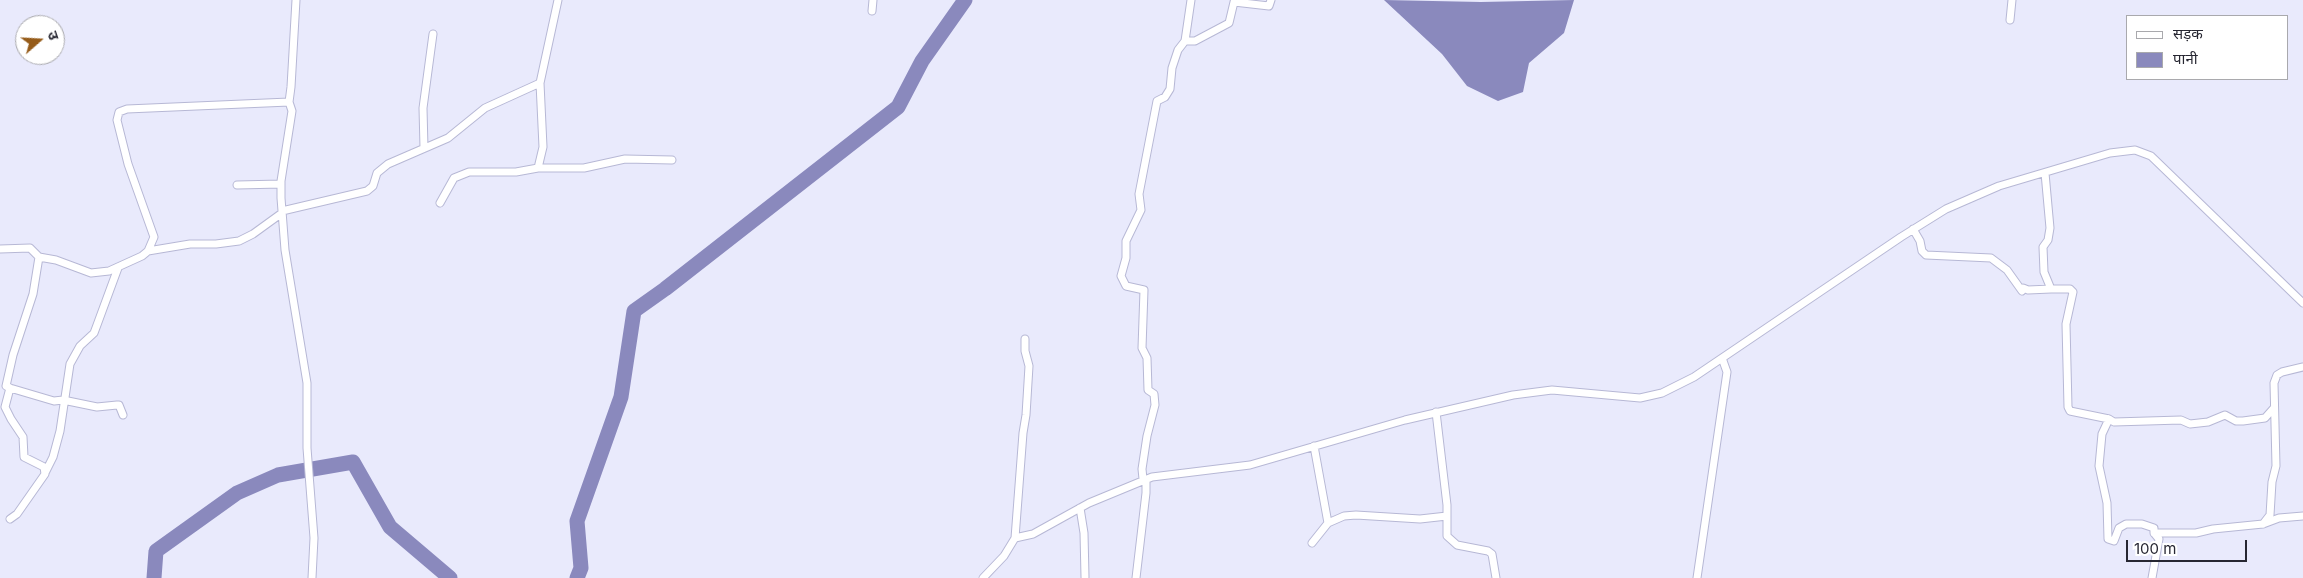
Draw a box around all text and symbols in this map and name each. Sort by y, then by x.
north arrow [15,15,65,65]
legend [2126,15,2288,80]
text: सड़क [2173,24,2203,43]
text: उ [44,29,63,42]
text: पानी [2173,49,2198,68]
scale bar [2128,530,2249,562]
text: 100 m [2134,539,2176,558]

